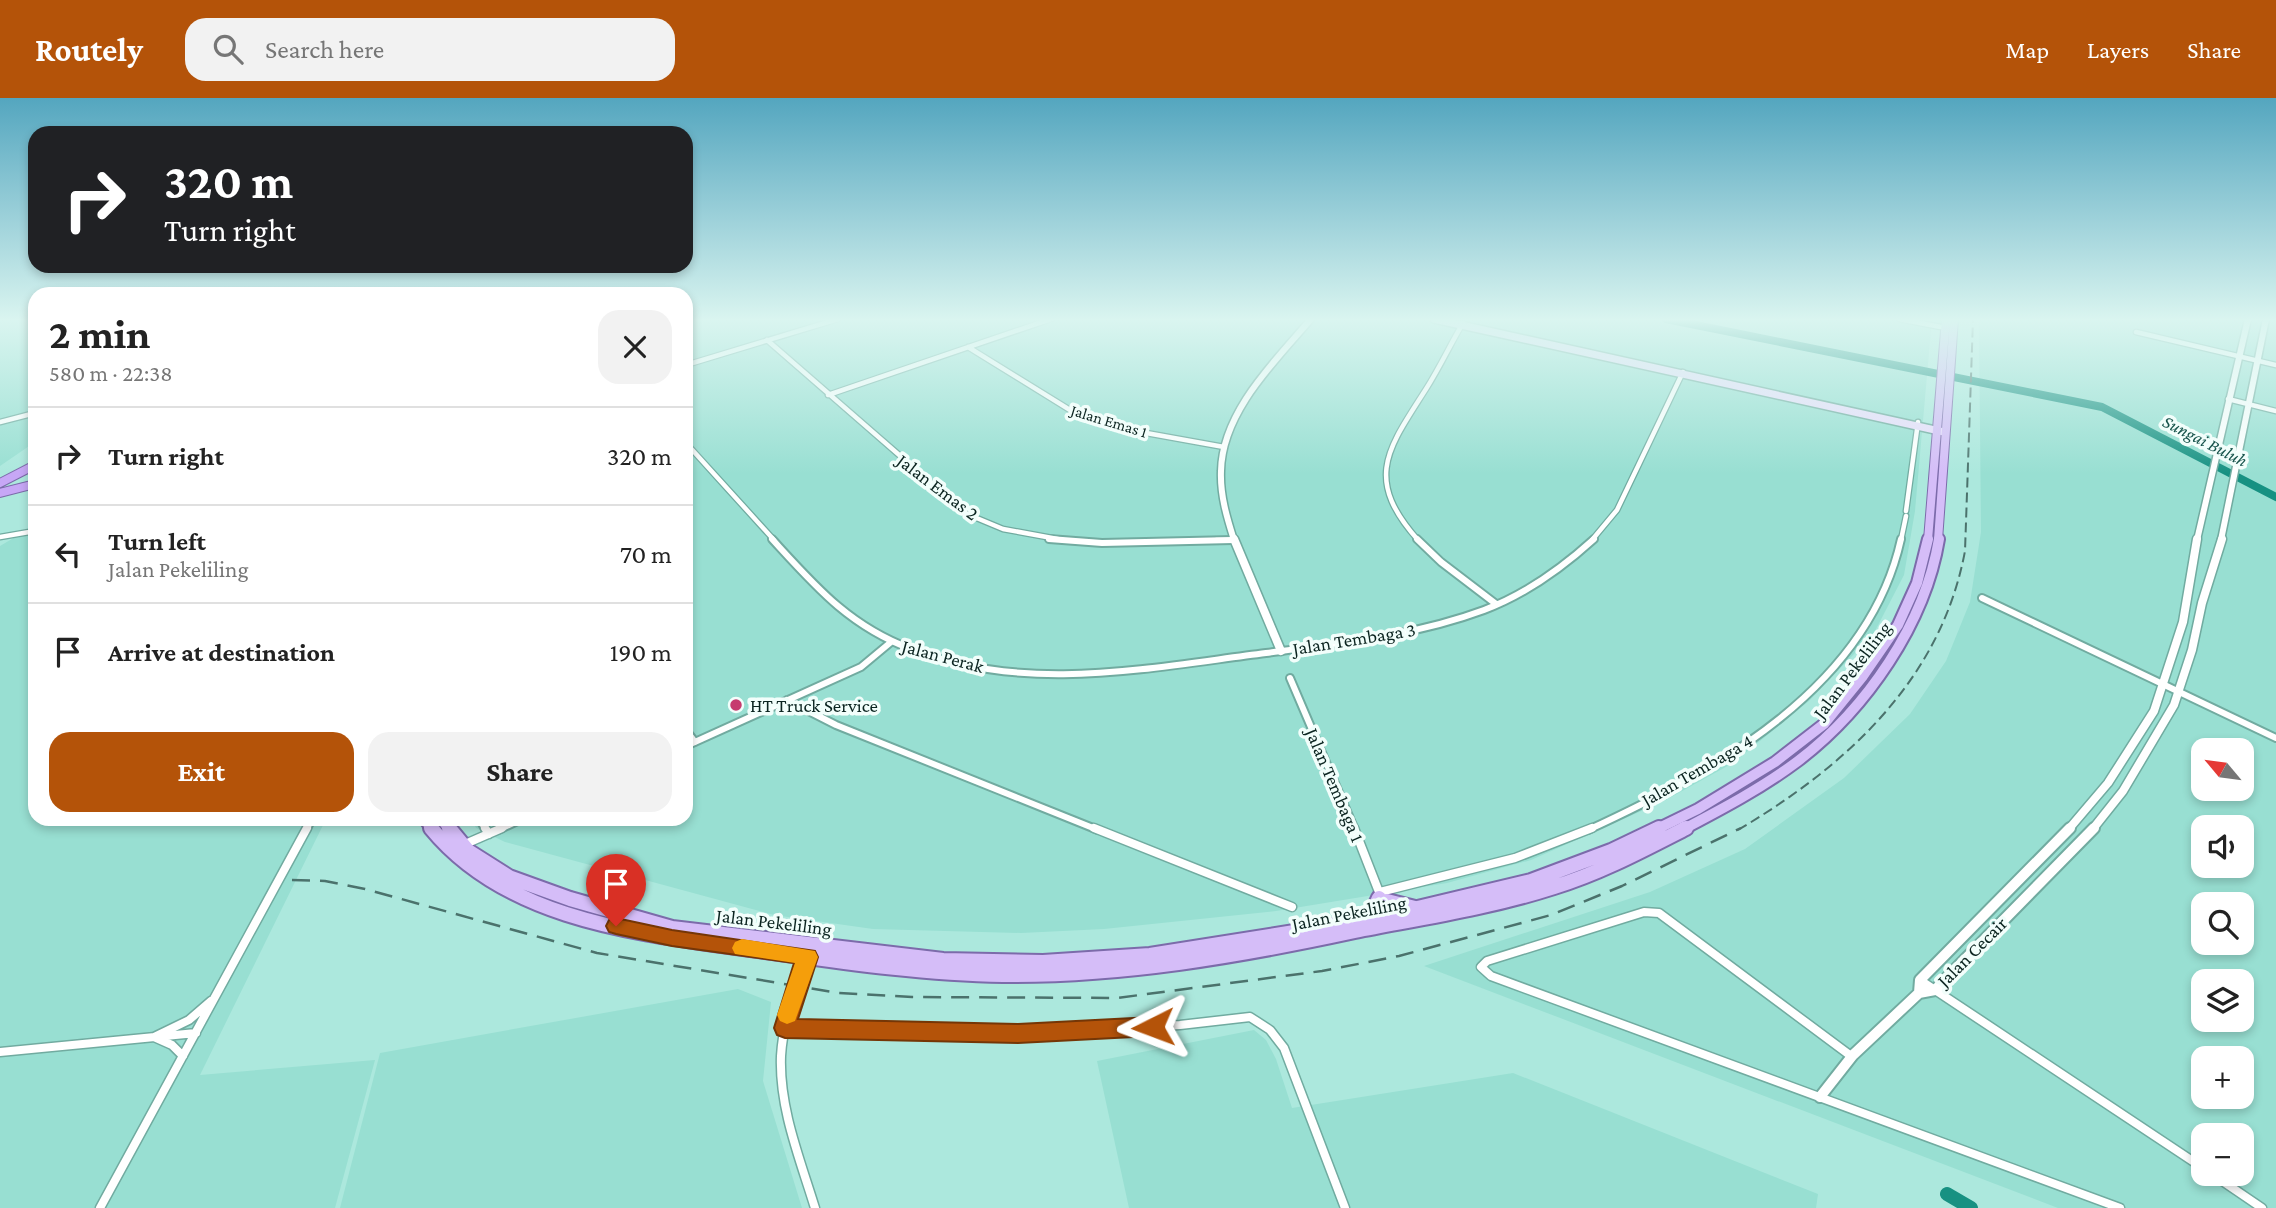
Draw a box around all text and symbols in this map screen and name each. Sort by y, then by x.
search box [185,18,675,81]
icon: search [209,30,247,68]
text: Routely [35,31,143,68]
text: Search here [265,35,384,64]
text: Map [2005,36,2049,63]
text: Layers [2087,36,2149,63]
text: Share [2187,36,2241,63]
icon: right [49,154,140,245]
text: 320 m [164,154,293,209]
text: Turn right [164,212,296,248]
text: 2 min [49,310,150,357]
button: close [598,310,672,384]
text: 580 m · 22:38 [49,360,173,386]
street label: Jalan Emas 1 [1067,401,1149,442]
water label: Sungai Buluh [2159,411,2251,471]
icon: right [49,437,87,475]
text: Turn right [108,442,224,471]
text: 320 m [607,442,672,471]
street label: Jalan Emas 2 [892,448,983,524]
text: Turn left [108,527,206,556]
icon: left [49,535,87,573]
text: 70 m [620,540,672,569]
text: Jalan Pekeliling [108,556,249,582]
street label: Jalan Pekeliling [1807,617,1895,724]
street label: Jalan Tembaga 3 [1289,619,1417,659]
icon: arrive [49,633,87,671]
street label: Jalan Perak [898,635,987,677]
text: Arrive at destination [108,638,335,667]
text: 190 m [610,638,672,667]
place label: HT Truck Service [750,695,878,716]
marker: HT Truck Service [728,697,744,713]
street label: Jalan Tembaga 1 [1301,723,1368,845]
street label: Jalan Tembaga 4 [1636,730,1756,811]
button: Exit [49,732,354,812]
button: Share [368,732,672,812]
north arrow [2191,738,2254,802]
map controls [2191,738,2254,1186]
button: sound [2191,815,2254,878]
pin [586,854,646,926]
icon: arrive [597,865,635,903]
street label: Jalan Pekeliling [1288,892,1408,935]
button: search [2191,892,2254,955]
street label: Jalan Pekeliling [713,904,833,939]
street label: Jalan Cecair [1931,913,2011,993]
button: layers [2191,969,2254,1032]
position arrow [1116,990,1190,1064]
button: + [2191,1046,2254,1109]
button: − [2191,1123,2254,1186]

